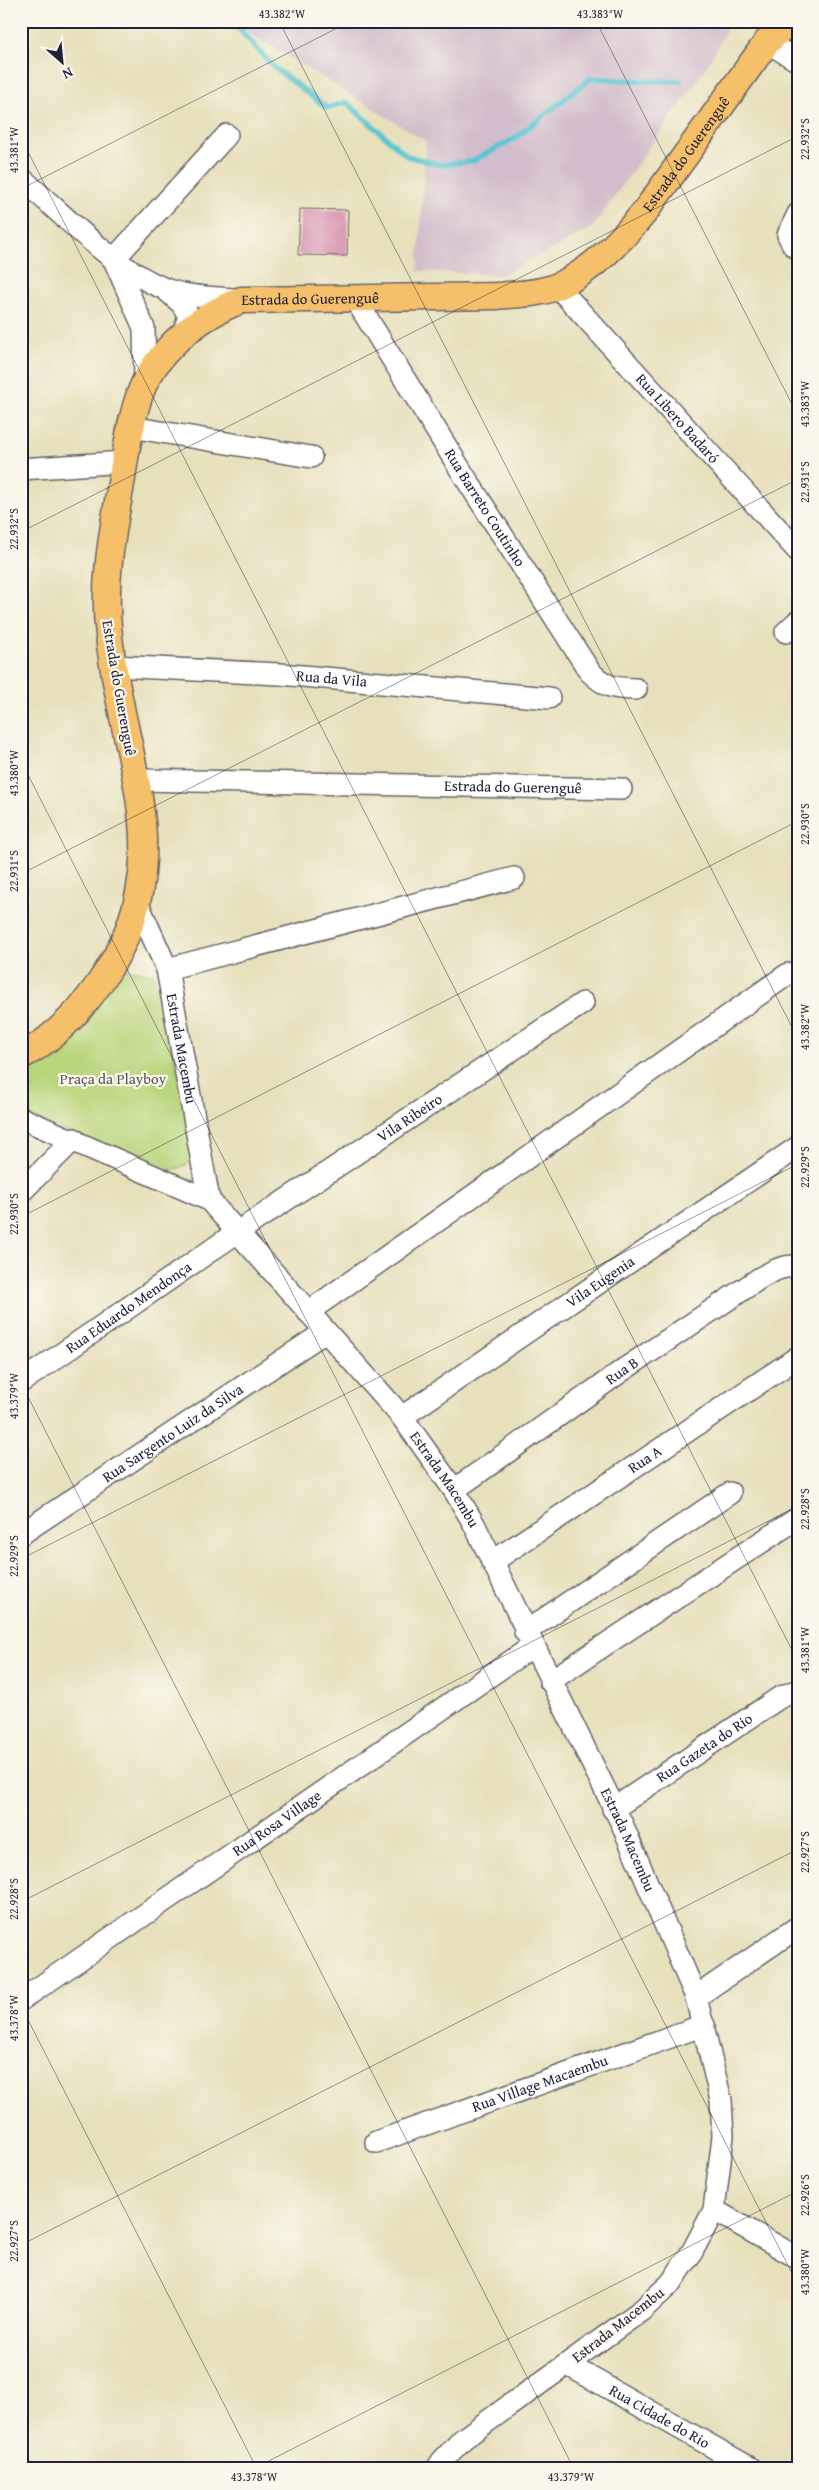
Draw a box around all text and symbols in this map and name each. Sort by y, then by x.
text: 43.382°W [259,5,306,22]
text: 43.383°W [577,5,624,22]
north arrow [38,38,88,88]
text: N [59,63,77,85]
street label: Estrada do Guerenguê [637,92,734,216]
text: 22.932°S [796,118,813,160]
text: 43.381°W [5,126,22,173]
street label: Estrada do Guerenguê [241,287,379,310]
street label: Rua Libero Badaró [631,368,724,468]
text: 43.383°W [796,380,813,427]
street label: Rua Barreto Coutinho [440,444,531,571]
text: 22.931°S [796,461,813,503]
text: 22.932°S [5,508,22,550]
street label: Estrada do Guerenguê [97,618,142,757]
street label: Rua da Vila [295,664,368,692]
text: 43.380°W [5,749,22,796]
street label: Estrada do Guerenguê [444,775,582,798]
text: 22.930°S [796,803,813,845]
text: 22.931°S [5,850,22,892]
street label: Estrada Macembu [162,992,202,1106]
text: 43.382°W [796,1003,813,1050]
park label: Praça da Playboy [60,1068,167,1089]
street label: Vila Ribeiro [373,1088,446,1147]
text: 22.929°S [796,1146,813,1188]
text: 22.930°S [5,1193,22,1235]
street label: Vila Eugenia [562,1251,638,1312]
street label: Rua Eduardo Mendonça [61,1256,195,1358]
street label: Rua B [601,1352,642,1389]
text: 43.379°W [5,1372,22,1419]
street label: Rua Sargento Luiz da Silva [98,1378,247,1487]
street label: Estrada Macembu [405,1427,485,1532]
street label: Rua A [624,1440,666,1478]
text: 22.928°S [796,1488,813,1530]
text: 22.929°S [5,1535,22,1577]
text: 43.381°W [796,1626,813,1673]
street label: Rua Gazeta do Rio [652,1707,757,1787]
street label: Estrada Macembu [596,1784,661,1896]
street label: Rua Rosa Village [228,1785,325,1861]
text: 22.927°S [796,1831,813,1873]
text: 22.928°S [5,1878,22,1920]
text: 43.378°W [5,1994,22,2041]
street label: Rua Village Macaembu [469,2049,611,2117]
text: 22.926°S [796,2174,813,2216]
text: 22.927°S [5,2220,22,2262]
text: 43.380°W [796,2248,813,2295]
street label: Estrada Macembu [567,2281,669,2367]
street label: Rua Cidade do Rio [606,2379,714,2453]
text: 43.378°W [231,2468,278,2485]
text: 43.379°W [548,2468,595,2485]

